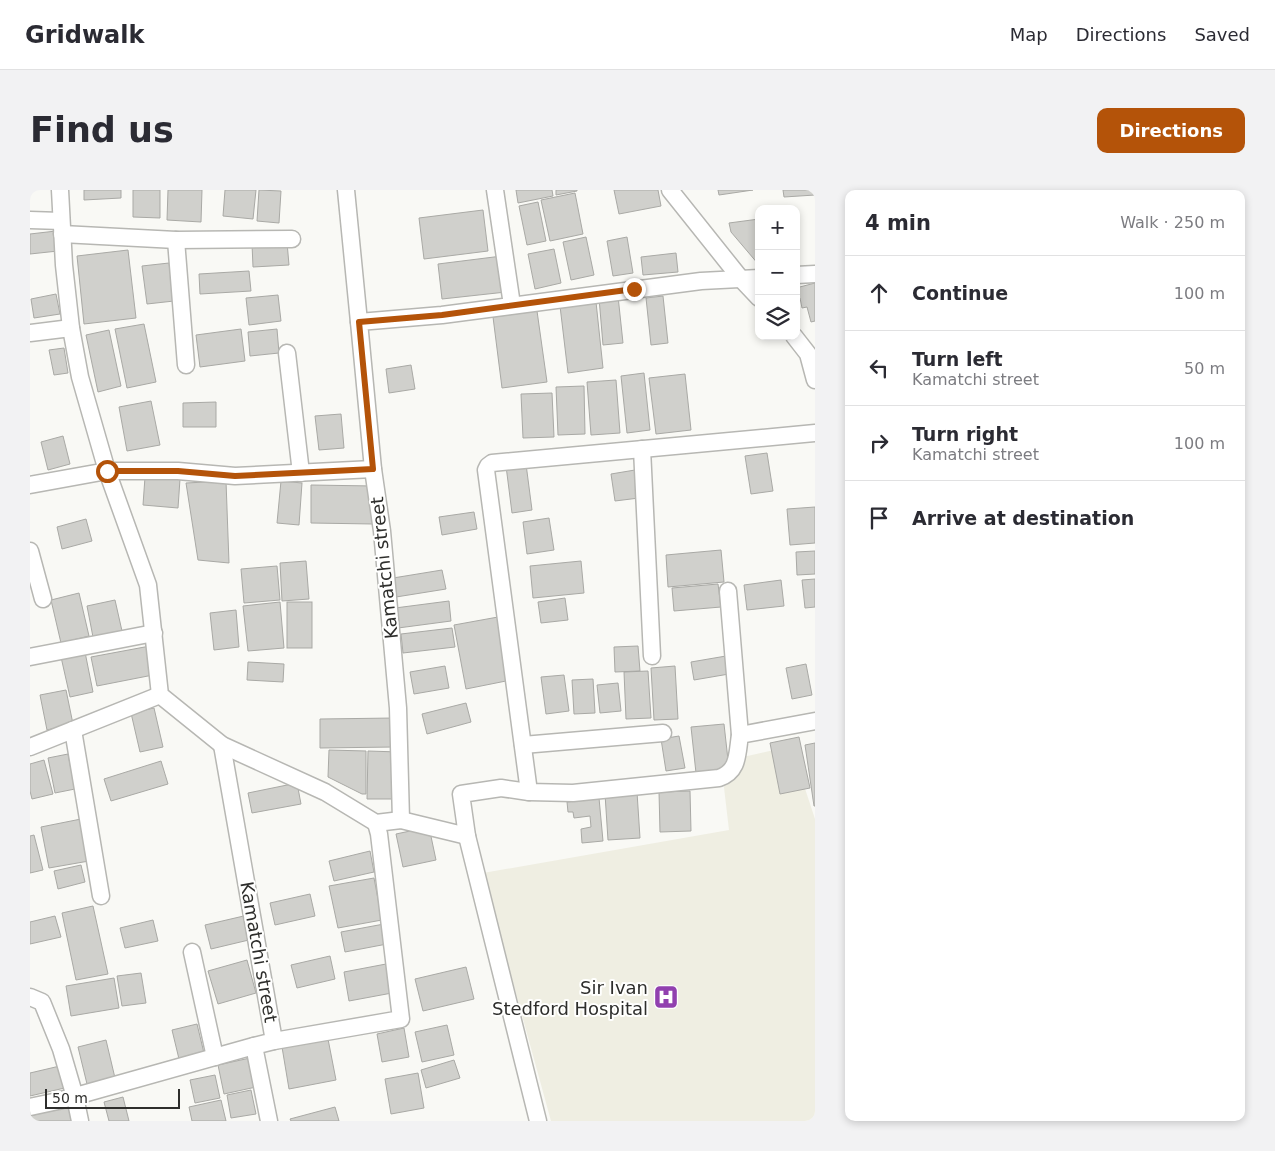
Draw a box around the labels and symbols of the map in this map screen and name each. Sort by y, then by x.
route end [623,278,646,301]
route start [96,460,119,483]
street label: Kamatchi street [366,496,402,640]
street label: Kamatchi street [236,880,282,1024]
place label: Sir Ivan Stedford Hospital [492,977,648,1019]
hospital icon: Sir Ivan Stedford Hospital [653,984,679,1010]
scale bar [45,1086,180,1109]

